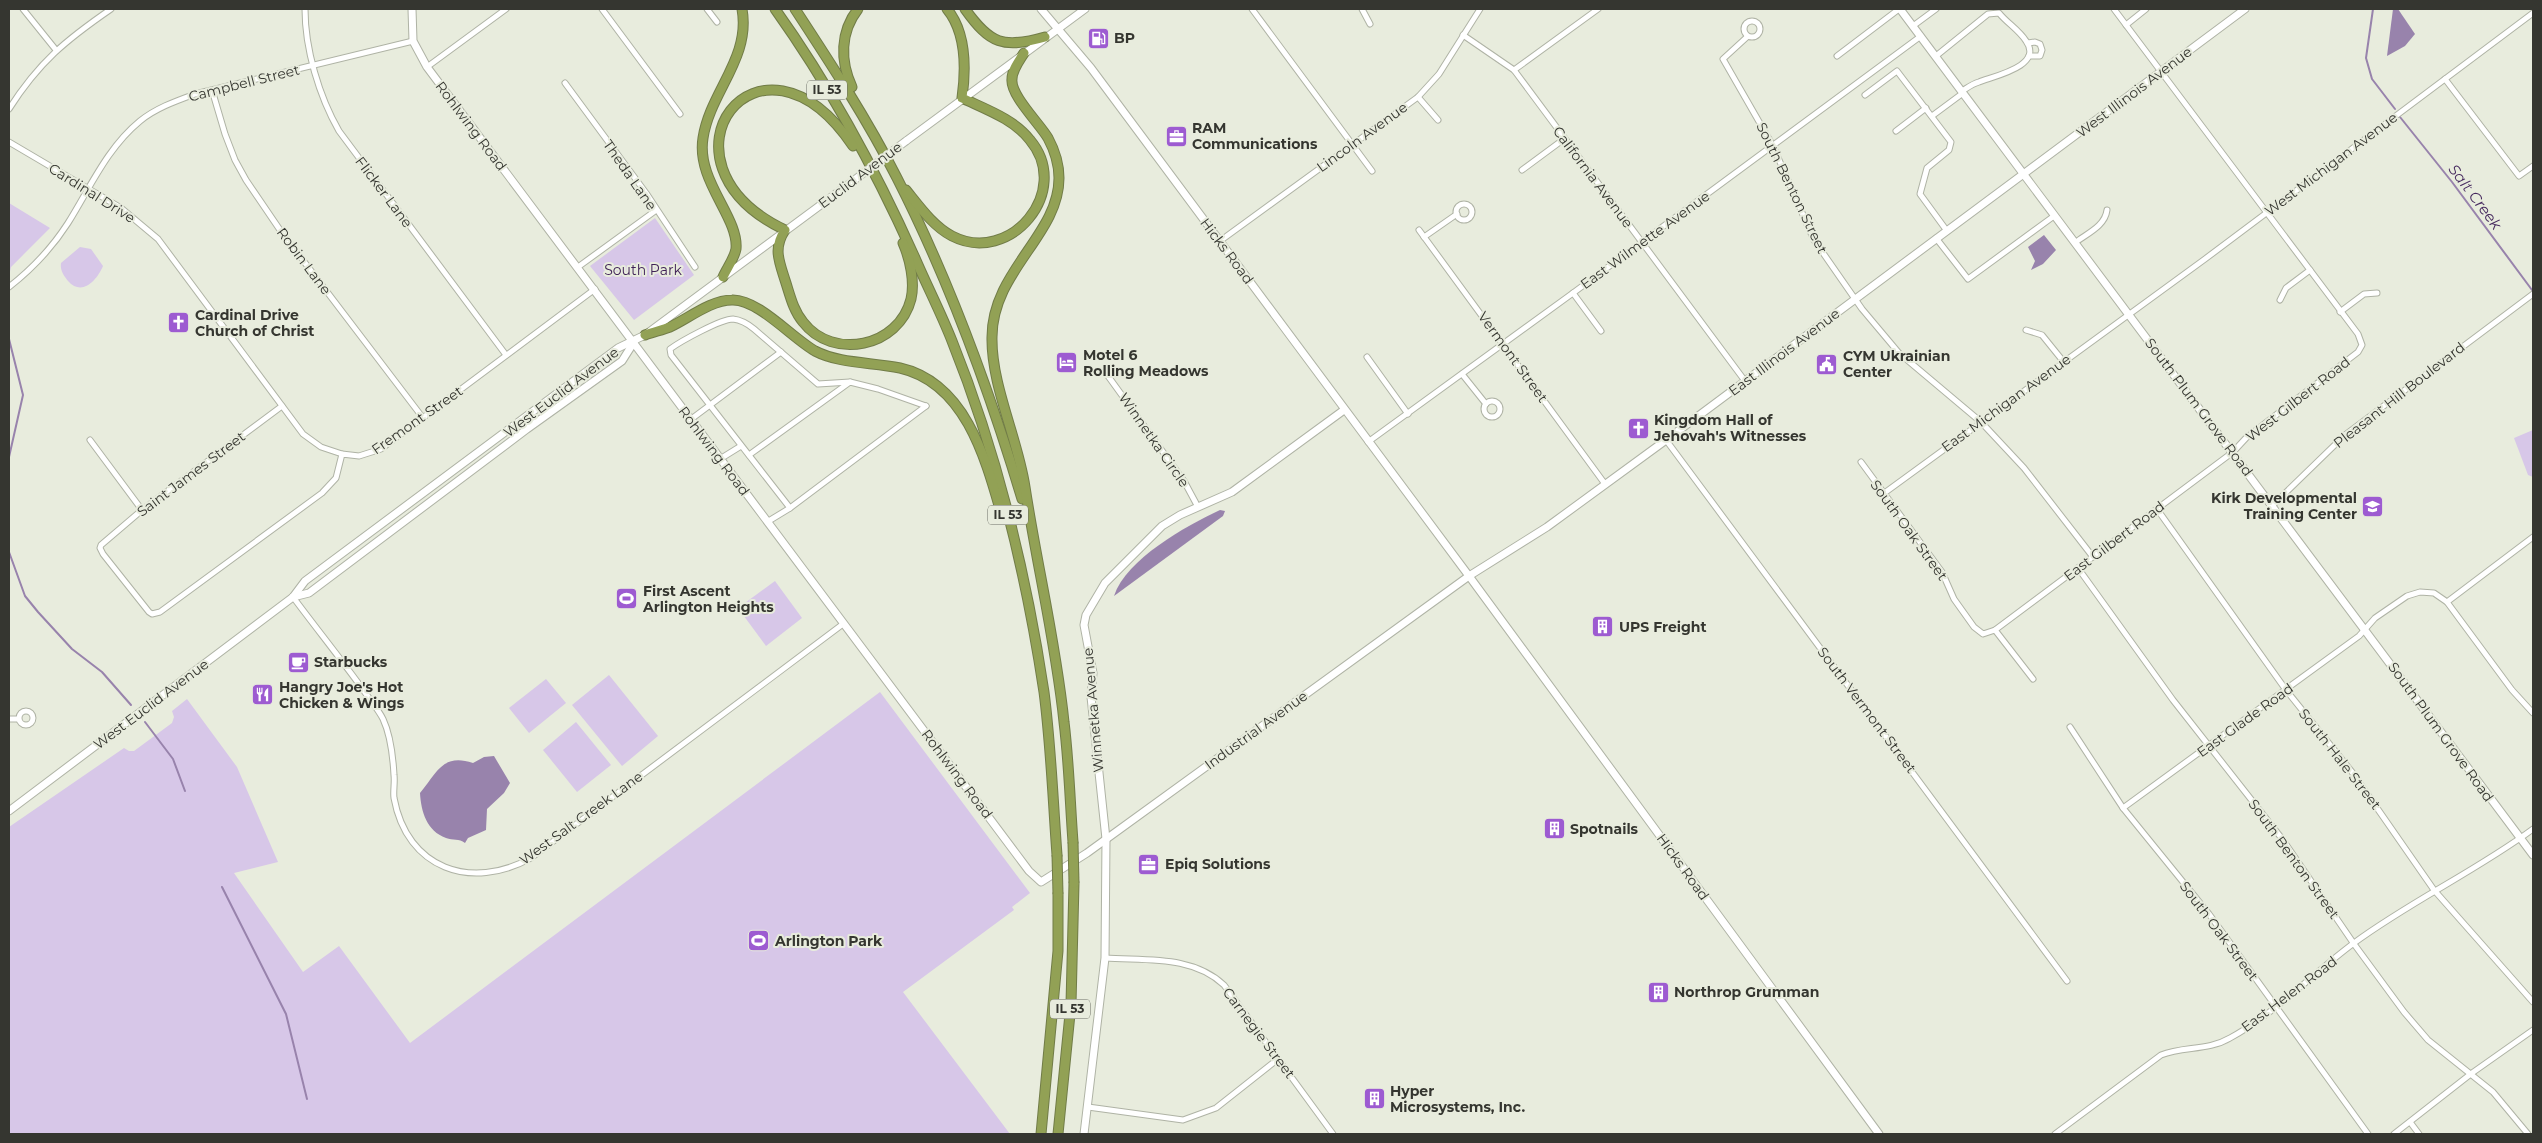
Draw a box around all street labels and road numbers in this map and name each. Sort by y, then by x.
street label: West Illinois Avenue [2073,43,2195,141]
street label: Campbell Street [187,60,302,106]
street label: Rohlwing Road [431,78,511,174]
road number: IL 53 [807,80,847,100]
street label: Lincoln Avenue [1313,98,1411,176]
street label: West Michigan Avenue [2261,108,2401,220]
street label: South Benton Street [1752,119,1832,257]
street label: California Avenue [1549,123,1637,231]
street label: Theda Lane [599,136,661,214]
street label: Euclid Avenue [815,138,905,212]
street label: Flicker Lane [351,153,417,231]
street label: Cardinal Drive [45,159,139,227]
street label: East Wilmette Avenue [1577,187,1713,293]
street label: Hicks Road [1196,214,1258,288]
street label: Robin Lane [273,224,335,298]
street label: East Illinois Avenue [1725,304,1843,400]
street label: Vermont Street [1474,308,1552,406]
street label: South Plum Grove Road [2141,334,2257,480]
street label: Pleasant Hill Boulevard [2330,338,2468,452]
street label: West Euclid Avenue [500,343,622,441]
street label: East Michigan Avenue [1938,350,2074,456]
street label: West Gilbert Road [2242,353,2354,445]
street label: Fremont Street [368,382,466,458]
street label: Winnetka Circle [1115,389,1193,491]
street label: Rohlwing Road [674,403,754,499]
street label: Saint James Street [133,427,249,521]
street label: South Oak Street [1866,476,1952,584]
street label: East Gilbert Road [2060,497,2168,585]
road number: IL 53 [988,506,1028,524]
street label: South Vermont Street [1814,643,1921,777]
street label: Winnetka Avenue [1079,647,1107,773]
street label: West Euclid Avenue [90,655,212,753]
street label: South Plum Grove Road [2384,659,2498,805]
street label: East Glade Road [2193,679,2297,761]
street label: Industrial Avenue [1201,687,1311,773]
street label: South Hale Street [2295,705,2385,813]
street label: Rohlwing Road [917,726,997,822]
street label: West Salt Creek Lane [516,767,646,869]
street label: South Benton Street [2244,796,2344,923]
street label: Hicks Road [1653,830,1713,904]
street label: South Oak Street [2176,878,2262,985]
street label: East Helen Road [2237,952,2341,1036]
street label: Carnegie Street [1219,984,1299,1082]
road number: IL 53 [1050,1000,1090,1019]

